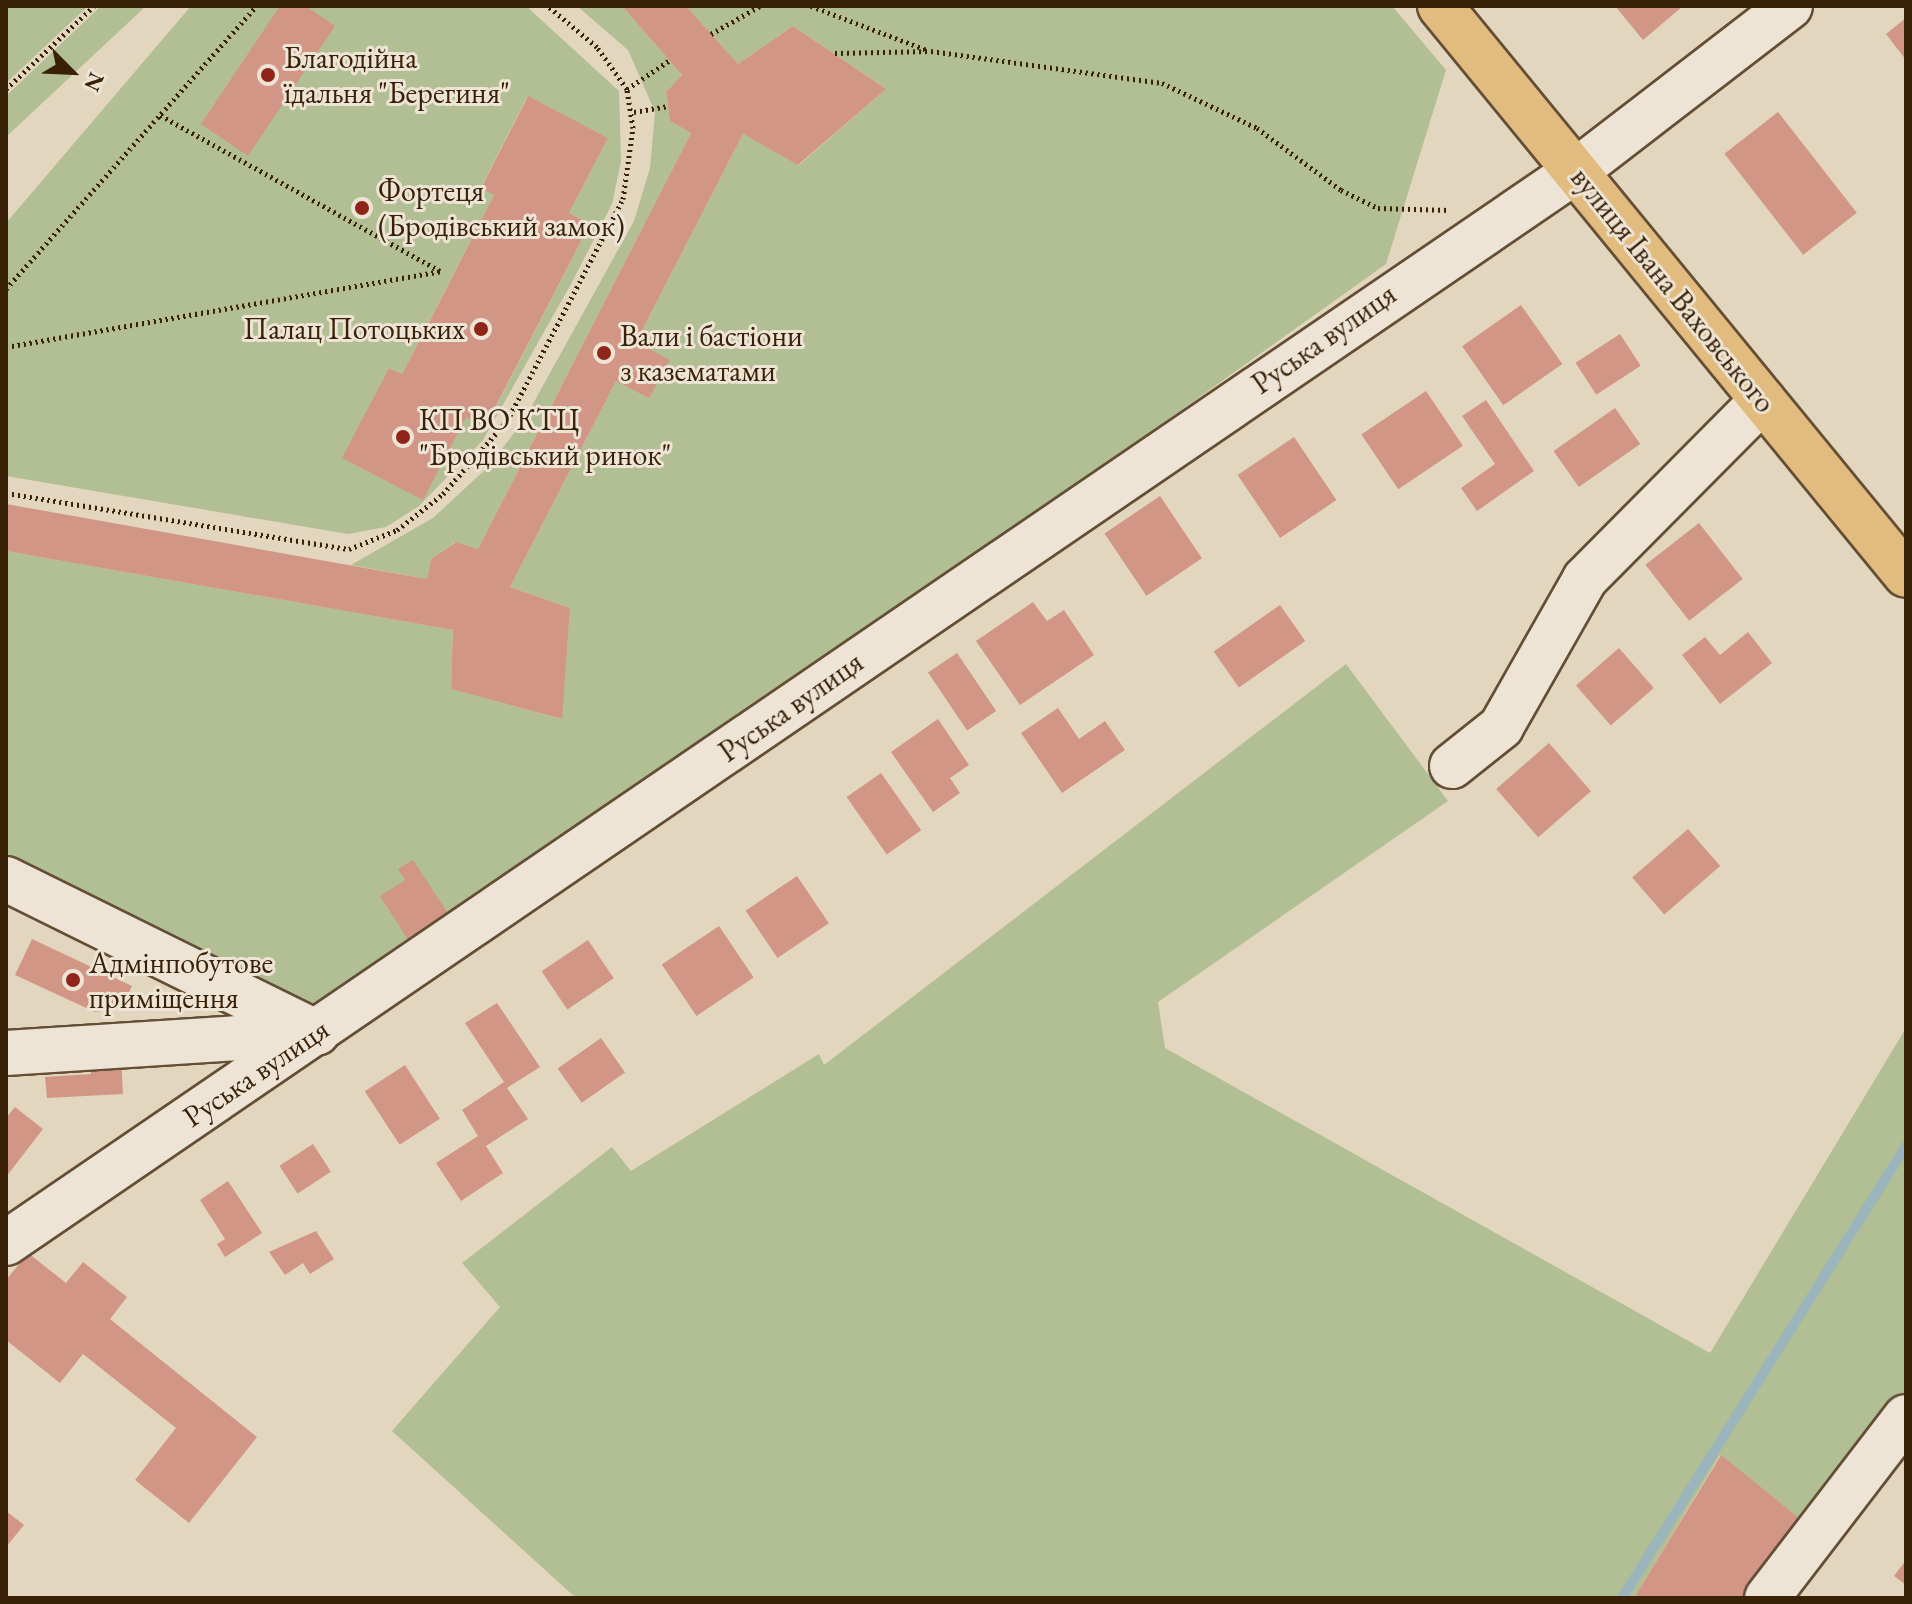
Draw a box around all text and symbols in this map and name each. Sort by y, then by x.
north arrow [32,32,112,112]
place label: Благодійна їдальня "Берегиня" [284,40,510,110]
marker: Благодійна їдальня "Берегиня" [259,66,277,84]
text: N [78,68,111,96]
street label: вулиця Івана Ваховського [1563,160,1783,420]
place label: Фортеця (Бродівський замок) [378,173,625,244]
marker: Фортеця (Бродівський замок) [353,199,371,217]
street label: Руська вулиця [1245,276,1403,402]
place label: Палац Потоцьких [243,311,465,347]
place label: Вали і бастіони з казематами [620,318,803,388]
marker: Палац Потоцьких [472,320,490,338]
marker: Вали і бастіони з казематами [595,344,613,362]
place label: КП ВО КТЦ "Бродівський ринок" [419,402,671,472]
marker: КП ВО КТЦ "Бродівський ринок" [394,428,412,446]
street label: Руська вулиця [712,644,870,770]
place label: Адмінпобутове приміщення [89,945,273,1016]
marker: Адмінпобутове приміщення [64,971,82,989]
street label: Руська вулиця [176,1011,336,1135]

